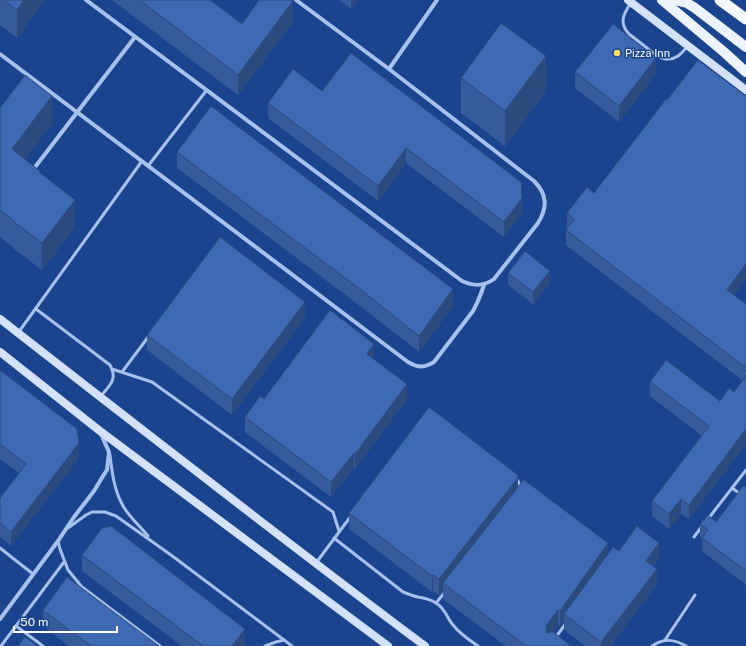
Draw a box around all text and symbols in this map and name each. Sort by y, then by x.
place label: Pizza Inn [625,47,670,59]
marker: Pizza Inn [612,48,622,58]
scale bar [14,608,117,634]
text: 50 m [20,615,48,629]

